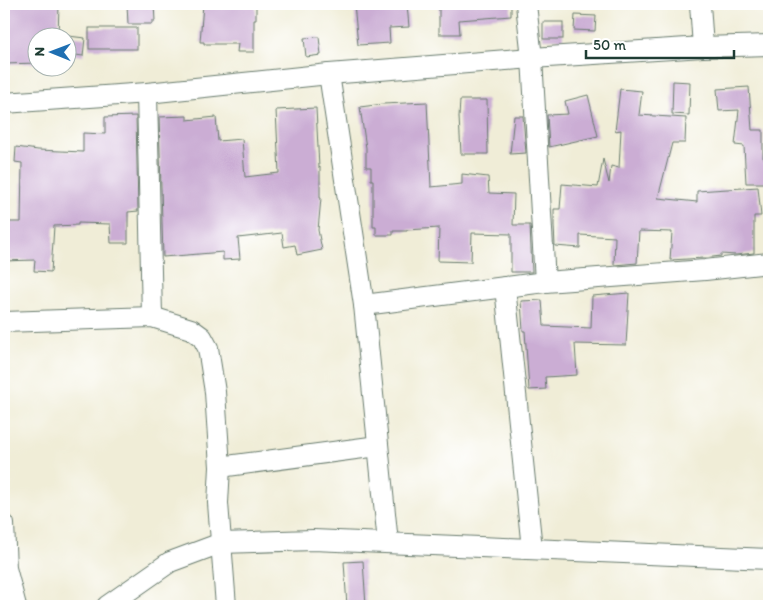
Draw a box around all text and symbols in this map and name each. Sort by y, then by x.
north arrow [28,28,78,78]
scale bar [586,28,733,60]
text: 50 m [593,36,626,54]
text: N [31,47,48,57]

